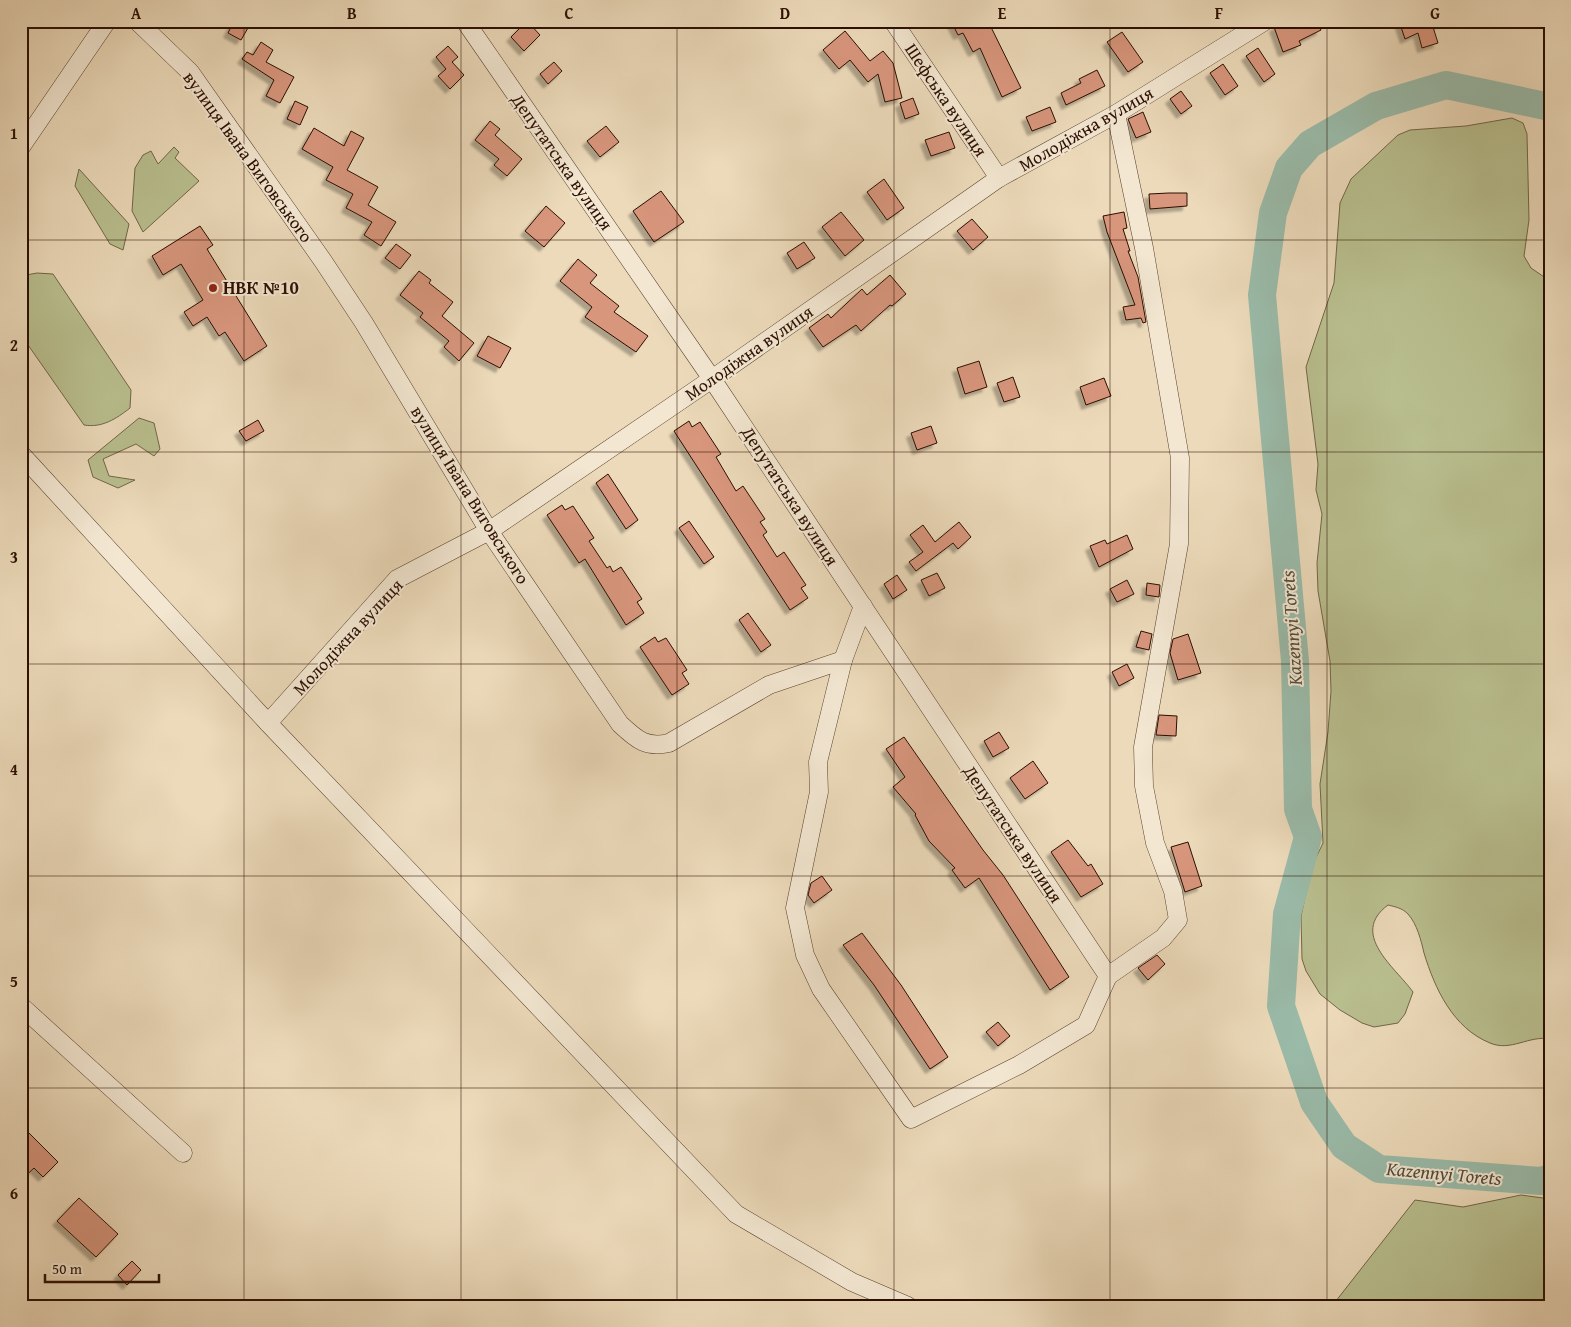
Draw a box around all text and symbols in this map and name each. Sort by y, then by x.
text: A [131,1,142,25]
text: B [347,1,357,25]
text: C [564,1,574,25]
text: D [780,1,790,25]
text: E [998,1,1007,25]
text: F [1215,1,1223,25]
text: G [1430,1,1440,25]
street label: Шефська вулиця [898,37,994,162]
street label: вулиця Івана Виговського [177,65,320,248]
street label: Молодіжна вулиця [1013,79,1158,178]
street label: Депутатська вулиця [504,87,620,236]
text: 1 [10,121,18,145]
place label: НВК №10 [223,274,299,301]
marker: НВК №10 [207,282,219,294]
street label: Молодіжна вулиця [679,298,818,407]
text: 2 [10,333,18,357]
street label: вулиця Івана Виговського [404,400,536,589]
street label: Депутатська вулиця [735,420,846,571]
text: 3 [10,545,18,569]
water label: Kazennyi Torets [1273,569,1309,687]
street label: Молодіжна вулиця [286,572,409,701]
text: 4 [10,757,18,781]
street label: Депутатська вулиця [956,758,1070,908]
text: 5 [10,969,18,993]
water label: Kazennyi Torets [1384,1154,1503,1192]
text: 6 [10,1181,18,1205]
scale bar [45,1252,159,1284]
text: 50 m [52,1258,83,1279]

